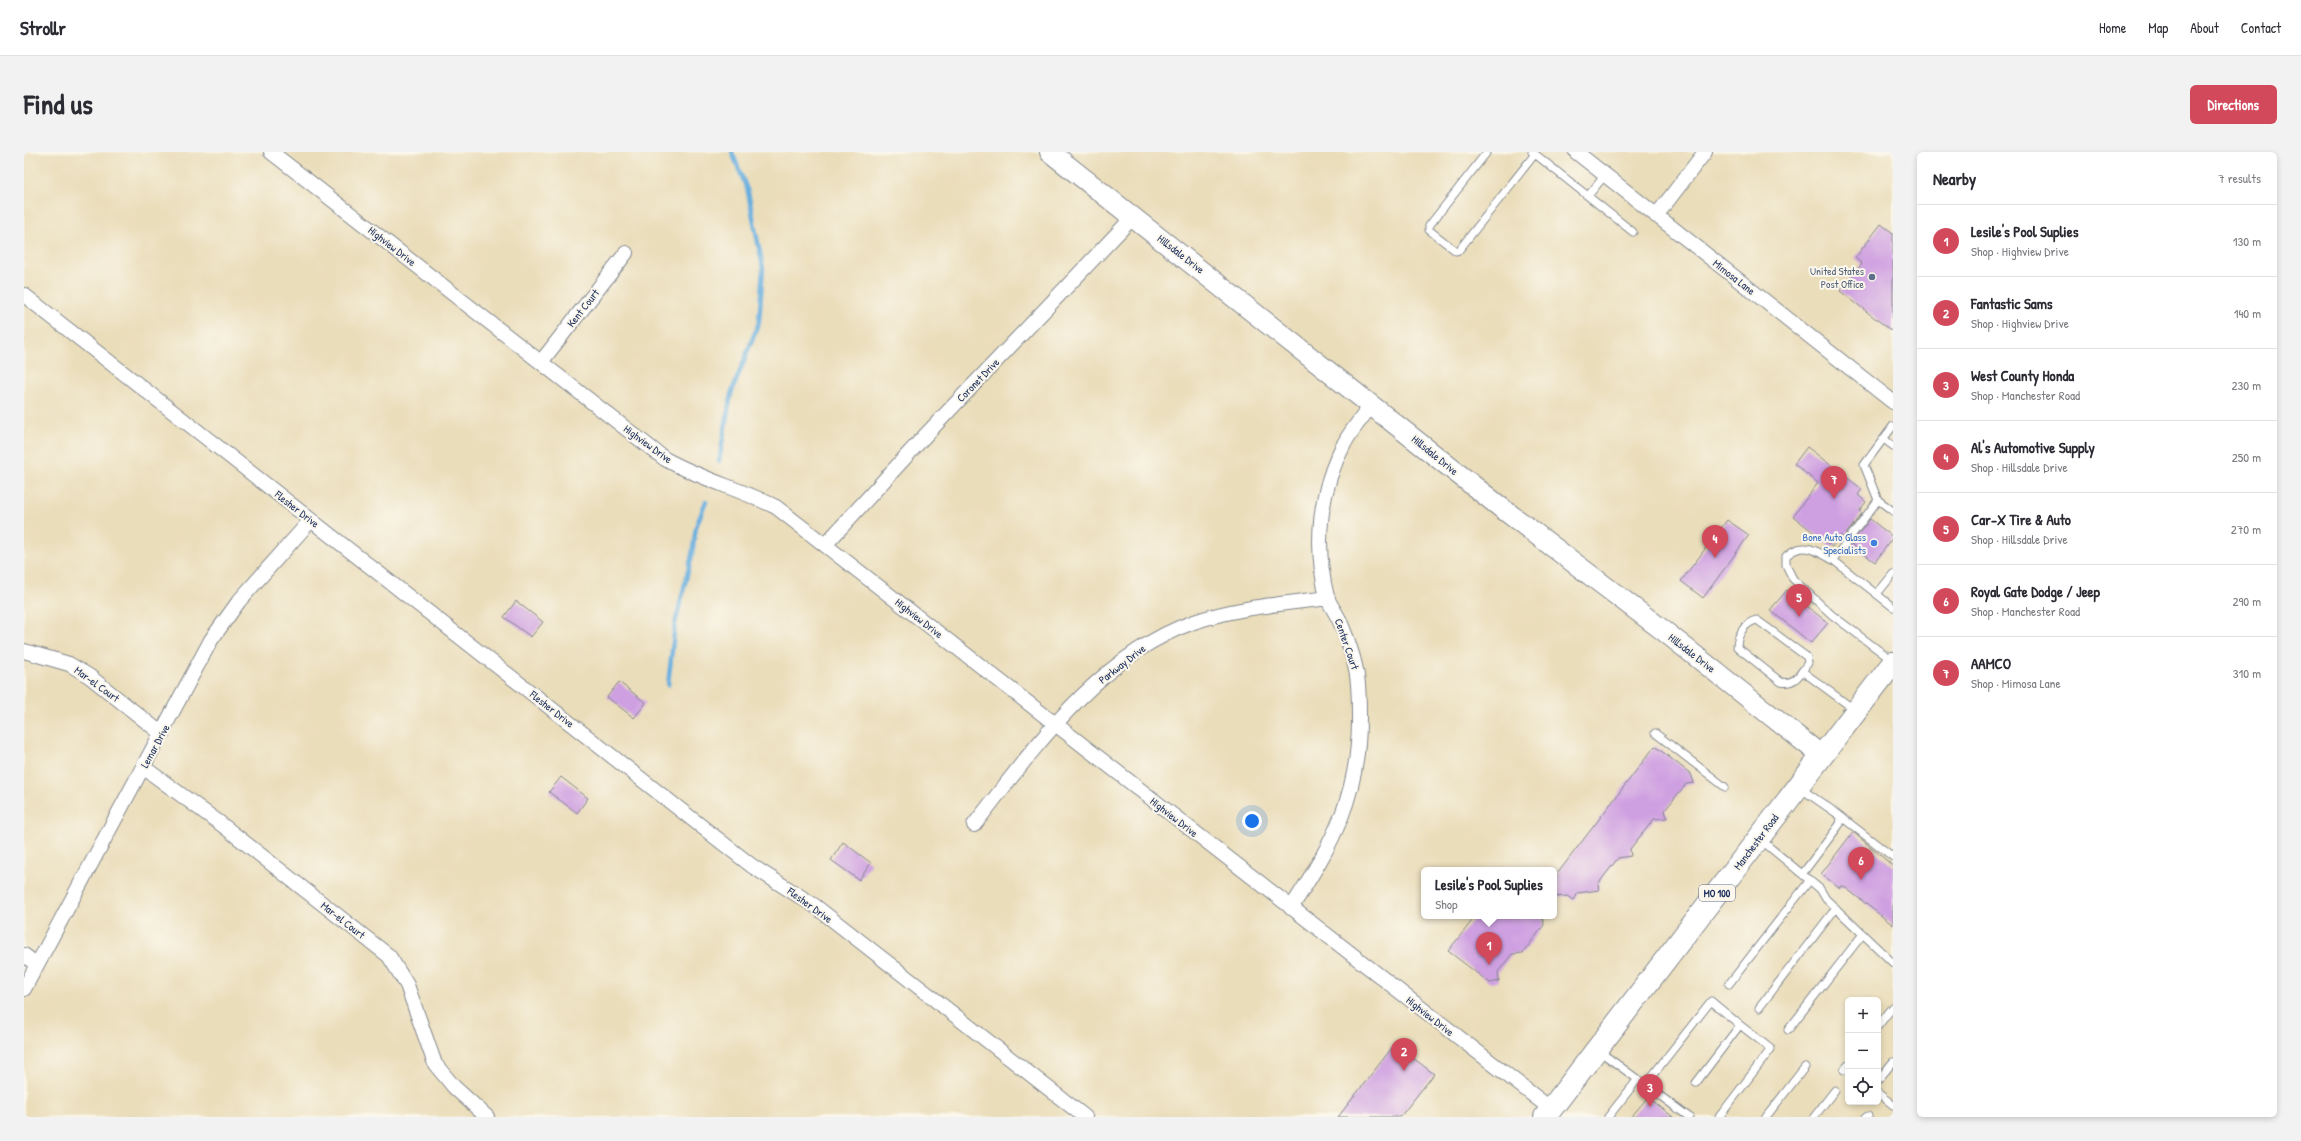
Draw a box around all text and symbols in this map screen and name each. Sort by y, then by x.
text: Strollr [20,15,66,41]
text: Home [2099,18,2126,37]
text: Map [2148,18,2168,37]
text: About [2190,18,2219,37]
text: Contact [2241,18,2281,37]
text: Find us [24,85,93,123]
button: Directions [2190,85,2277,124]
text: Nearby [1933,167,1976,190]
text: 7 results [2218,169,2261,187]
text: Lesile's Pool Suplies [1971,221,2078,242]
street label: Highview Drive [365,223,419,269]
street label: Hillsdale Drive [1155,231,1208,277]
text: 1 [1944,232,1948,250]
text: 130 m [2233,232,2261,250]
text: Shop · Highview Drive [1971,242,2069,260]
street label: Mimosa Lane [1710,256,1758,298]
place label: United States Post Office [1810,264,1865,291]
marker: United States Post Office [1867,272,1877,282]
street label: Kent Court [564,286,602,330]
text: Fantastic Sams [1971,293,2053,314]
text: 2 [1943,304,1949,322]
text: 140 m [2234,304,2261,322]
text: Shop · Highview Drive [1971,314,2069,332]
street label: Coronet Drive [954,355,1003,405]
text: West County Honda [1971,365,2074,386]
text: 3 [1943,376,1949,394]
text: 230 m [2231,376,2261,394]
text: Shop · Manchester Road [1971,386,2080,404]
street label: Highview Drive [621,422,676,467]
street label: Hillsdale Drive [1409,432,1462,478]
text: Al's Automotive Supply [1971,437,2095,458]
text: 4 [1944,448,1948,466]
text: 250 m [2232,448,2261,466]
text: Shop · Hillsdale Drive [1971,458,2068,476]
pin: 7 [1821,466,1847,499]
street label: Flesher Drive [271,487,322,531]
text: Car-X Tire & Auto [1971,509,2071,530]
text: 5 [1943,520,1949,538]
text: 270 m [2231,520,2261,538]
pin: 4 [1702,525,1728,558]
place label: Bone Auto Glass Specialists [1803,530,1866,557]
text: Shop · Hillsdale Drive [1971,530,2068,548]
marker: Bone Auto Glass Specialists [1869,538,1879,548]
text: Royal Gate Dodge / Jeep [1971,581,2100,602]
pin: 5 [1786,584,1812,617]
text: 6 [1943,592,1949,610]
text: 290 m [2232,592,2261,610]
street label: Highview Drive [892,595,946,641]
text: Shop · Manchester Road [1971,602,2080,620]
street label: Center Court [1332,617,1362,672]
street label: Hillsdale Drive [1666,630,1719,676]
street label: Parkway Drive [1096,641,1149,687]
text: AAMCO [1971,653,2011,674]
street label: Mar-el Court [72,663,122,705]
text: 7 [1943,664,1949,682]
text: 310 m [2233,664,2261,682]
text: Shop · Mimosa Lane [1971,674,2061,692]
street label: Flesher Drive [526,687,577,731]
street label: Lemar Drive [137,721,173,770]
street label: Highview Drive [1147,794,1201,840]
your location [1242,811,1262,831]
street label: Manchester Road [1730,811,1782,873]
pin: 6 [1848,847,1874,880]
popup [1421,867,1557,919]
text: Lesile's Pool Suplies [1435,874,1543,895]
street label: Flesher Drive [784,883,836,926]
road number: MO 100 [1699,885,1735,901]
text: Shop [1435,895,1457,913]
street label: Mar-el Court [318,898,368,942]
pin: 1 [1476,932,1502,965]
street label: Highview Drive [1403,993,1457,1039]
map controls [1845,997,1881,1105]
button: + [1845,997,1881,1033]
button: − [1845,1033,1881,1069]
pin: 2 [1391,1038,1417,1071]
button: locate [1845,1069,1881,1105]
pin: 3 [1637,1074,1663,1107]

